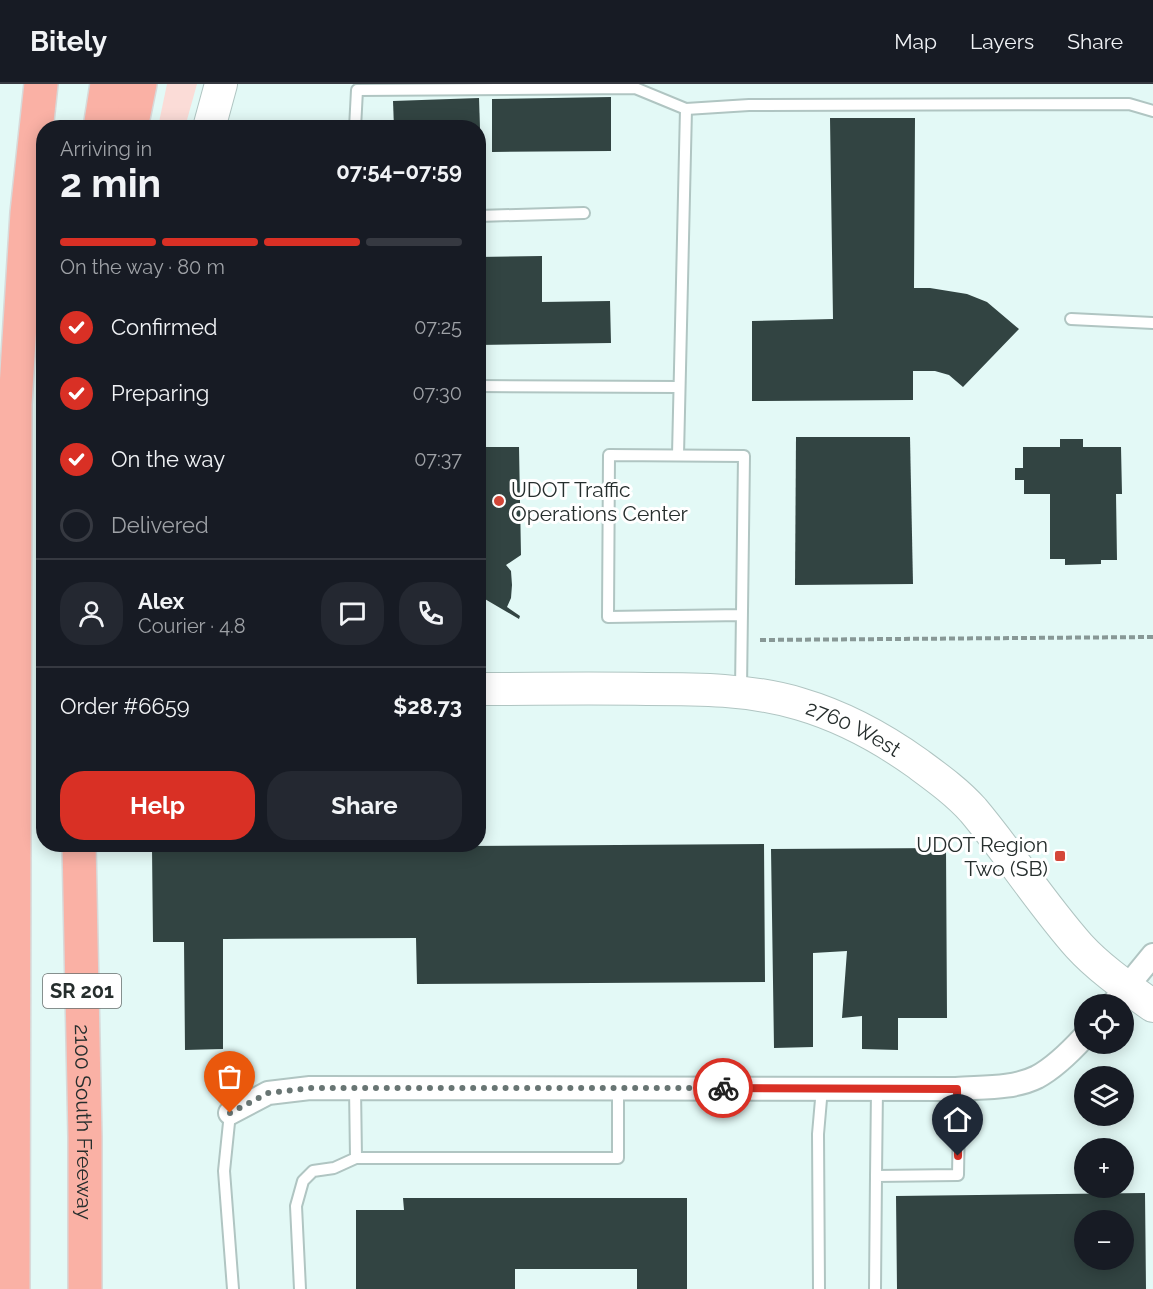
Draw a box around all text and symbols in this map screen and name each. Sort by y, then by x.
text: Bitely [30,25,107,58]
text: Map [894,29,937,54]
text: Layers [970,29,1034,54]
text: Share [1067,29,1123,54]
text: Arriving in [60,137,152,161]
text: 07:54–07:59 [336,158,462,184]
text: 2 min [60,160,161,206]
text: On the way · 80 m [60,255,225,279]
icon: check [60,311,93,344]
text: Confirmed [111,314,218,340]
text: 07:25 [414,315,462,339]
icon: check [60,377,93,410]
text: Preparing [111,380,209,406]
text: 07:30 [413,381,462,405]
icon: check [60,443,93,476]
text: On the way [111,446,225,472]
text: 07:37 [414,447,462,471]
place label: UDOT Traffic Operations Center [511,477,689,526]
marker: UDOT Traffic Operations Center [492,494,506,508]
text: Delivered [111,512,209,538]
button: person [60,582,123,645]
button: chat [321,582,384,645]
button: phone [399,582,462,645]
text: Alex [138,588,184,614]
text: Courier · 4.8 [138,614,246,638]
text: Order #6659 [60,693,190,719]
text: $28.73 [393,693,462,719]
street label: 2760 West [803,694,906,761]
button: Help [60,771,255,840]
button: Share [267,771,462,840]
place label: UDOT Region Two (SB) [916,832,1048,881]
marker: UDOT Region Two (SB) [1053,849,1067,863]
road number: SR 201 [43,974,121,1008]
map controls [1074,994,1134,1270]
button: locate [1074,994,1134,1054]
street label: 2100 South Freeway [70,1024,98,1220]
pin [204,1051,255,1113]
courier [693,1058,753,1118]
icon: bag [213,1060,246,1093]
button: layers [1074,1066,1134,1126]
icon: bike [707,1072,740,1105]
pin [932,1094,983,1156]
icon: home [941,1103,974,1136]
button: + [1074,1138,1134,1198]
button: − [1074,1210,1134,1270]

